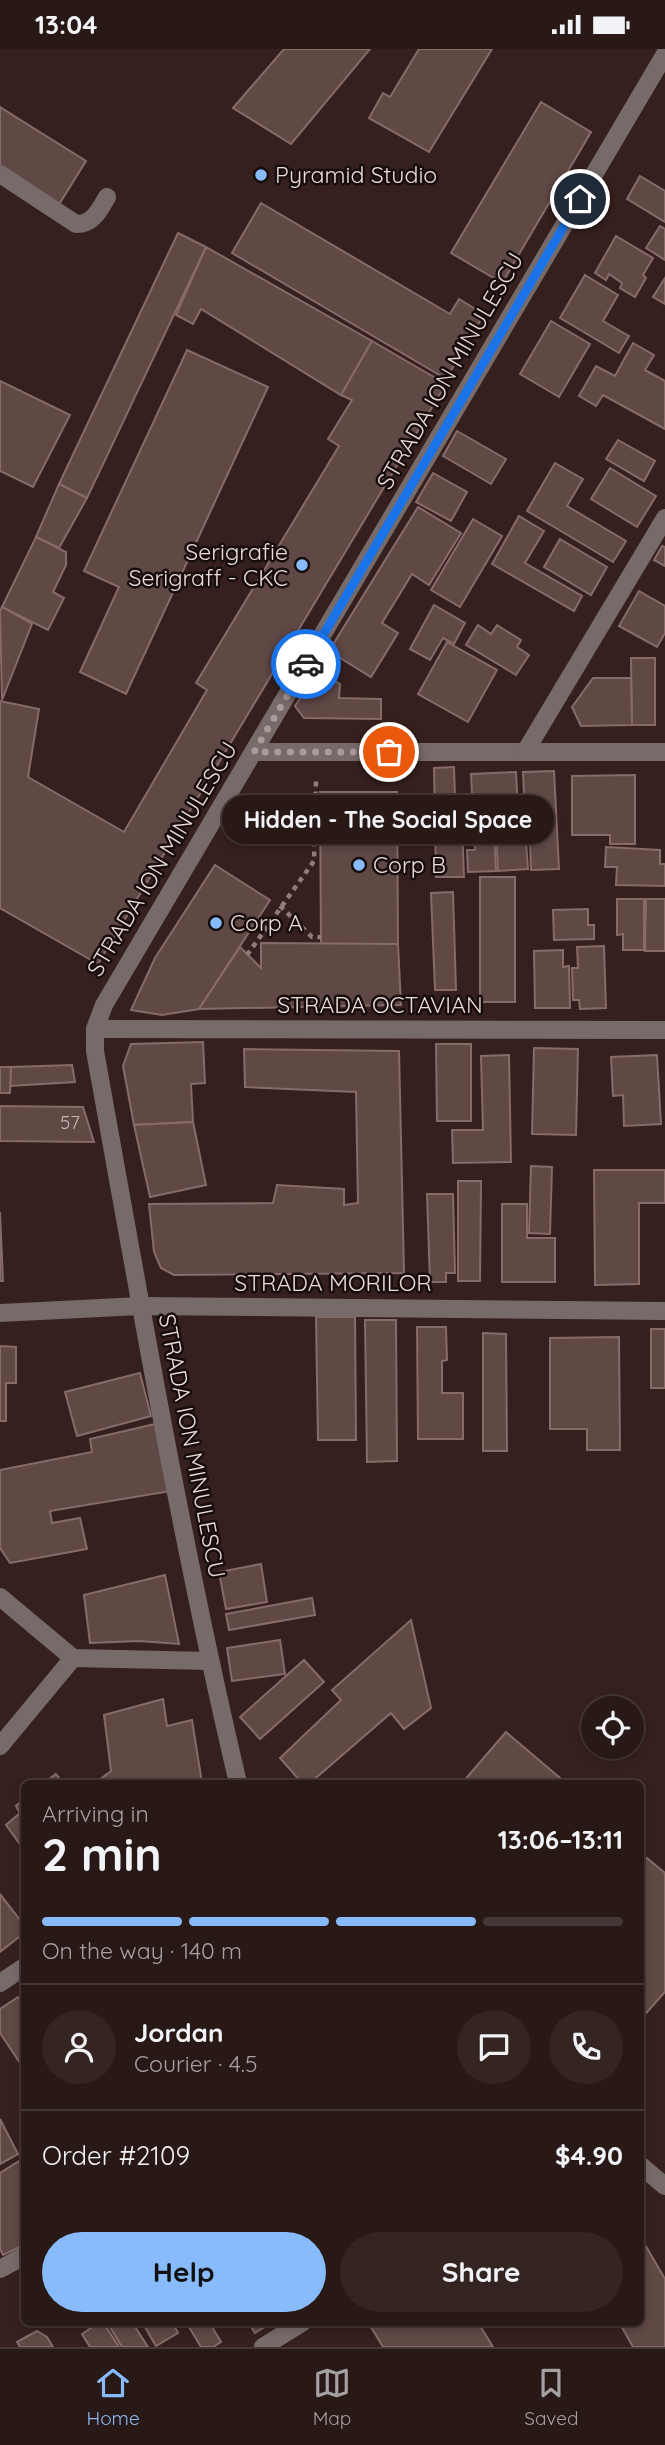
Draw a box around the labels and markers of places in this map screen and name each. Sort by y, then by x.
place label: Pyramid Studio [275,160,437,189]
marker: Pyramid Studio [253,167,269,183]
pin [550,169,610,229]
place label: Serigrafie Serigraff - CKC [128,537,288,592]
marker: Serigrafie Serigraff - CKC [294,557,310,573]
pin [359,722,419,782]
callout: Hidden - The Social Space [223,794,555,843]
place label: Corp B [373,850,446,879]
marker: Corp B [351,857,367,873]
place label: Corp A [230,908,303,937]
marker: Corp A [208,915,224,931]

